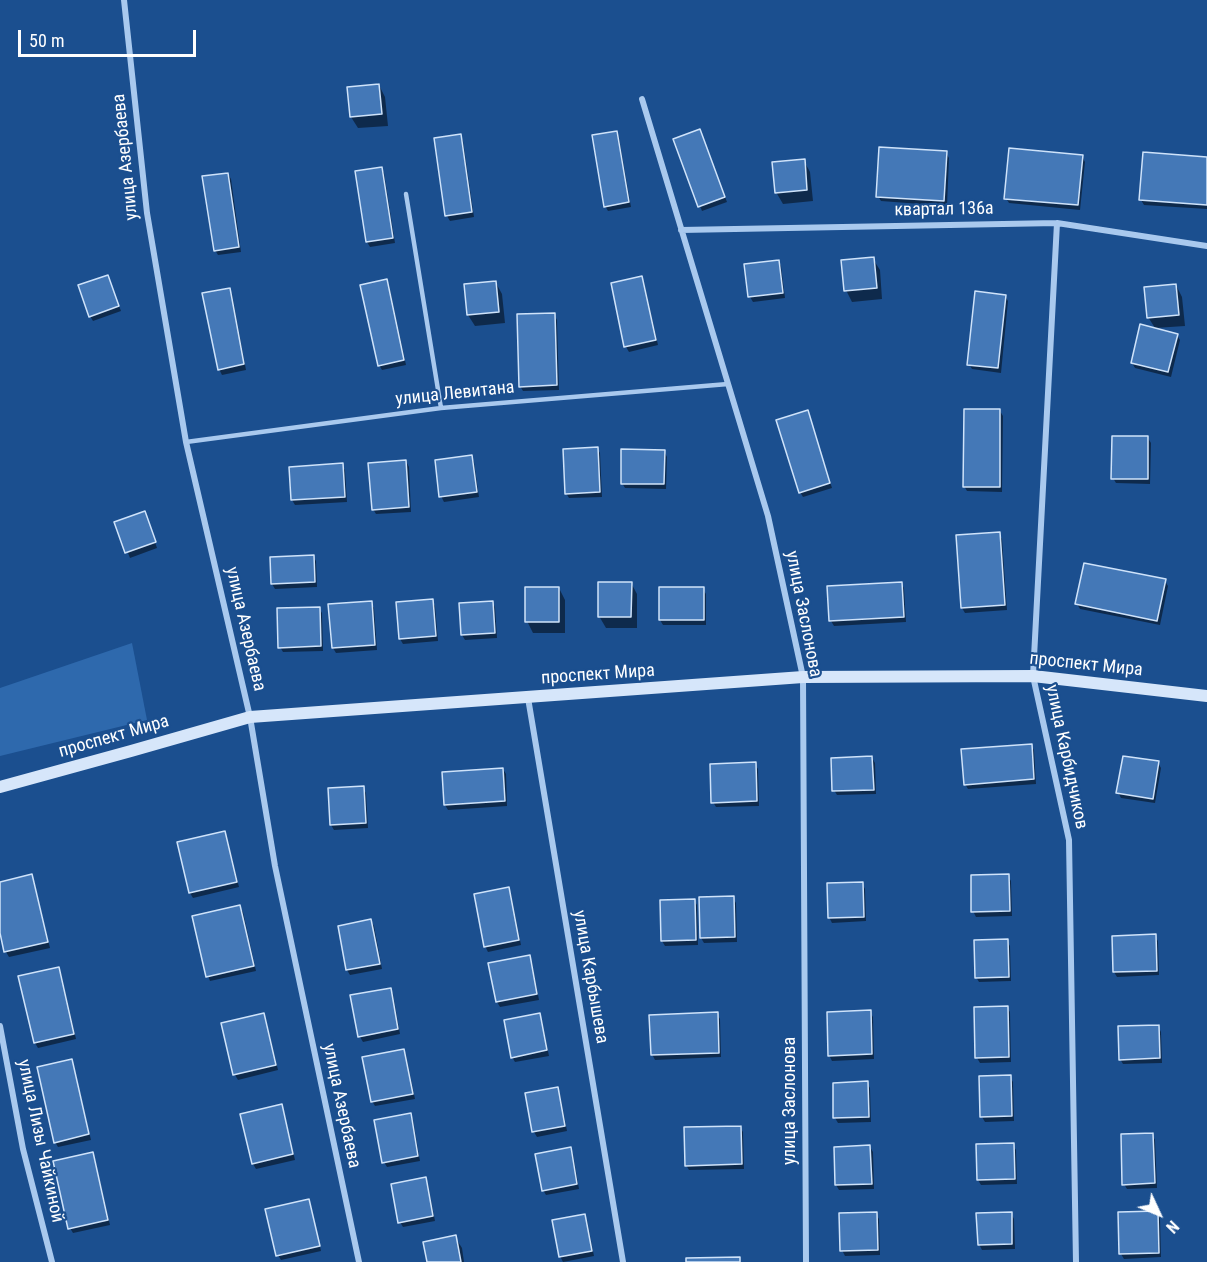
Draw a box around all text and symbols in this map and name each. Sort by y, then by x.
scale bar [21,18,200,56]
text: 50 m [29,30,64,51]
street label: улица Азербаева [109,93,143,221]
street label: квартал 136а [894,198,994,222]
street label: улица Левитана [395,377,515,411]
street label: улица Заслонова [780,549,826,679]
street label: улица Азербаева [220,565,270,693]
street label: проспект Мира [1028,648,1144,682]
street label: проспект Мира [541,660,655,690]
street label: улица Карбидчиков [1040,683,1092,831]
street label: проспект Мира [56,711,172,763]
street label: улица Карбышева [568,909,612,1045]
street label: улица Заслонова [779,1037,801,1165]
street label: улица Азербаева [317,1042,365,1170]
street label: улица Лизы Чайкиной [12,1058,68,1224]
north arrow [1129,1184,1189,1244]
text: N [1162,1217,1183,1237]

